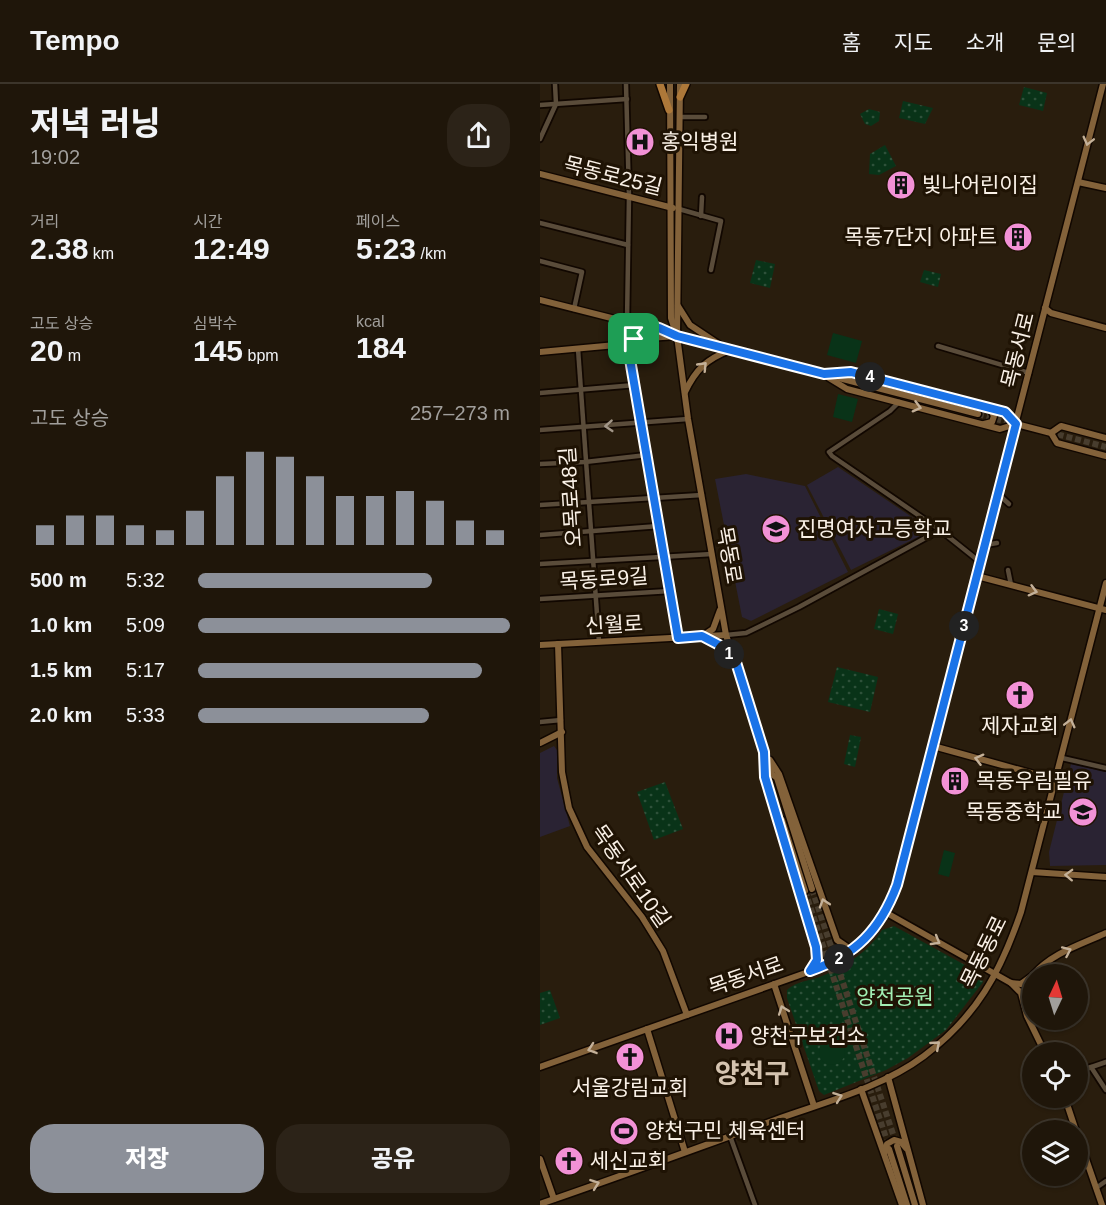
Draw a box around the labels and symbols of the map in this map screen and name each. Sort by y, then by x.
hospital icon: 홍익병원 [624,126,656,158]
place label: 홍익병원 [661,130,738,153]
one-way arrow [1083,135,1096,145]
street label: 목동로25길 [562,152,665,199]
building icon: 빛나어린이집 [885,169,917,201]
place label: 빛나어린이집 [922,173,1038,196]
building icon: 목동7단지 아파트 [1002,221,1034,253]
place label: 목동7단지 아파트 [844,225,997,248]
street label: 목동서로 [997,310,1038,390]
pin [608,313,659,364]
one-way arrow [695,362,706,373]
pin: 4 [855,362,885,392]
one-way arrow [912,400,922,412]
one-way arrow [605,419,614,432]
street label: 오목로48길 [556,446,585,548]
school or university icon: 진명여자고등학교 [760,513,792,545]
place label: 진명여자고등학교 [797,517,952,540]
street label: 목동로 [713,524,746,585]
street label: 목동로9길 [559,564,649,593]
one-way arrow [1028,583,1038,596]
street label: 신월로 [584,611,644,638]
pin: 3 [949,611,979,641]
pin: 1 [714,639,744,669]
church icon: 제자교회 [1004,679,1036,711]
place label: 제자교회 [981,714,1059,737]
one-way arrow [1063,718,1076,728]
one-way arrow [974,754,985,766]
building icon: 목동우림필유 [939,765,971,797]
place label: 목동우림필유 [976,769,1092,792]
school or university icon: 목동중학교 [1067,796,1099,828]
place label: 목동중학교 [965,800,1062,823]
street label: 목동서로10길 [588,820,675,931]
one-way arrow [1065,869,1074,882]
one-way arrow [819,898,831,909]
street label: 목동동로 [956,912,1011,992]
one-way arrow [930,934,940,946]
pin: 2 [824,944,854,974]
one-way arrow [1061,946,1072,958]
street label: 목동서로 [706,952,786,999]
north arrow [1022,964,1088,1030]
park label: 양천공원 [856,985,934,1008]
one-way arrow [778,1005,791,1016]
hospital icon: 양천구보건소 [713,1020,745,1052]
place label: 양천구보건소 [750,1024,866,1047]
one-way arrow [587,1041,598,1054]
church icon: 서울강림교회 [614,1041,646,1073]
one-way arrow [929,1041,940,1052]
district label: 양천구 [715,1059,789,1089]
place label: 서울강림교회 [572,1076,688,1099]
one-way arrow [832,1092,843,1105]
sports icon: 양천구민 체육센터 [608,1115,640,1147]
place label: 양천구민 체육센터 [645,1119,805,1142]
church icon: 세신교회 [553,1145,585,1177]
place label: 세신교회 [590,1149,667,1172]
one-way arrow [589,1178,600,1191]

